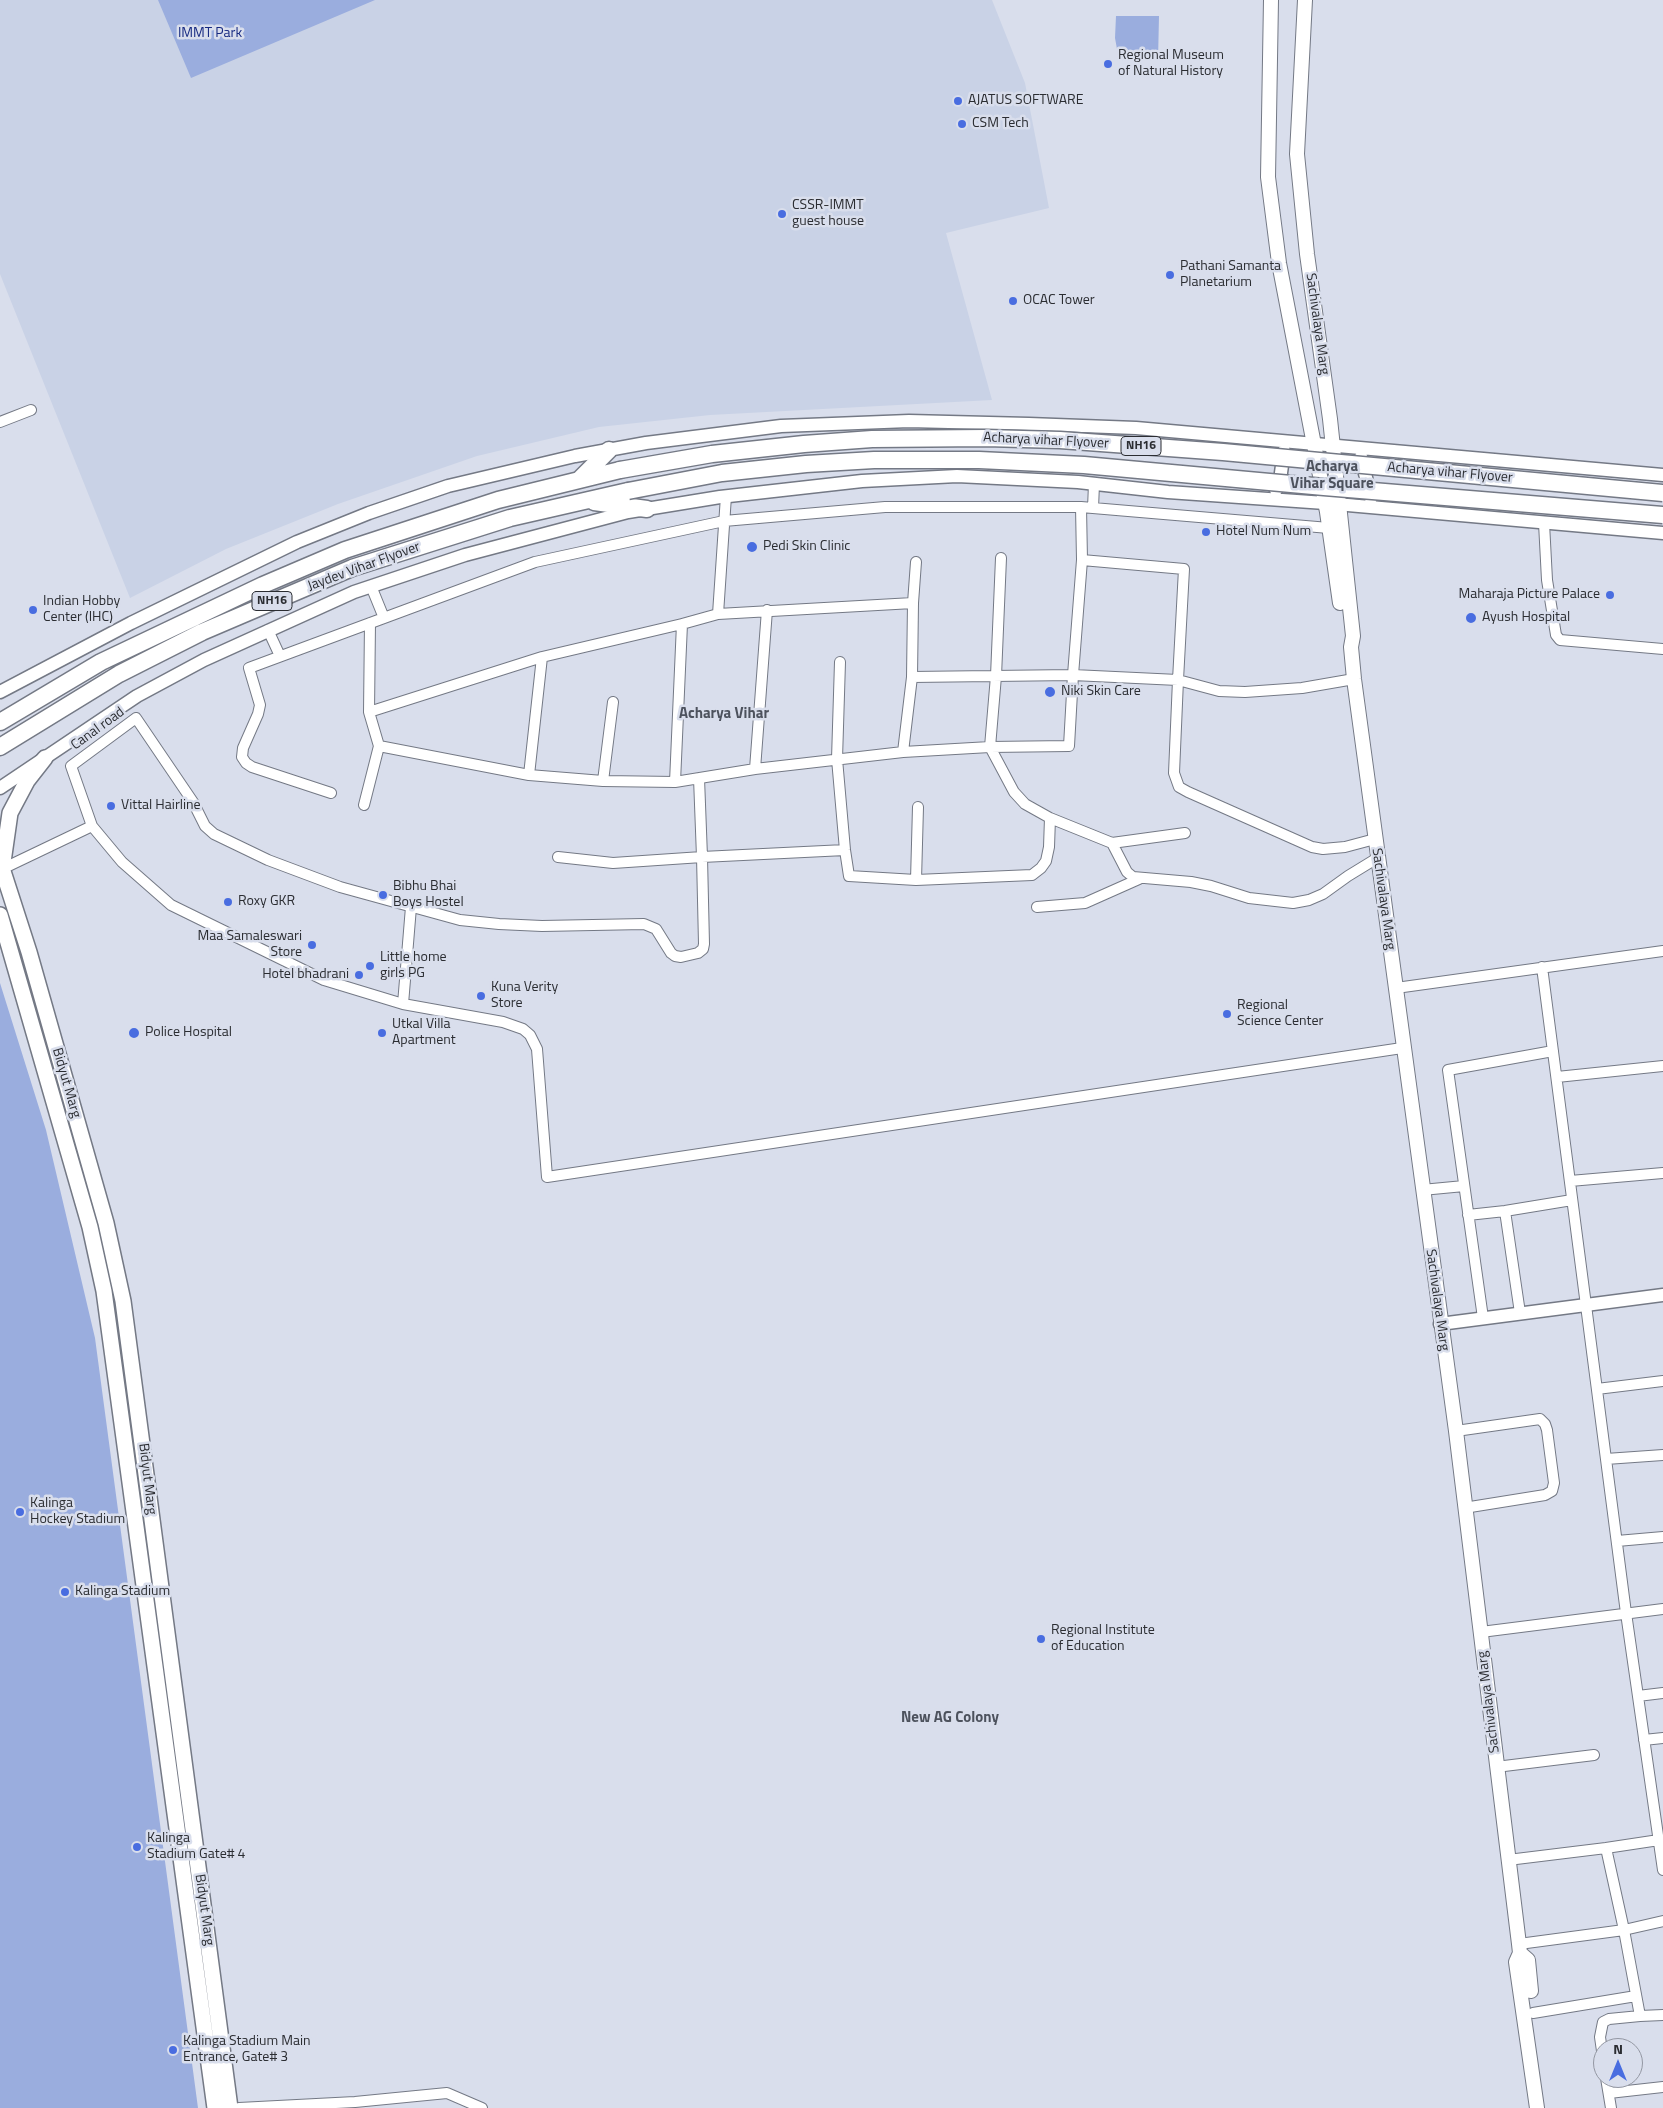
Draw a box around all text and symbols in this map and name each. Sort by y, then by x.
park label: IMMT Park [178,26,242,42]
place label: Regional Museum of Natural History [1118,48,1224,80]
marker: Regional Museum of Natural History [1102,58,1114,70]
place label: AJATUS SOFTWARE [968,93,1083,109]
marker: AJATUS SOFTWARE [952,95,964,107]
place label: CSM Tech [972,116,1029,132]
marker: CSM Tech [956,118,968,130]
place label: CSSR-IMMT guest house [792,198,864,230]
marker: CSSR-IMMT guest house [776,208,788,220]
place label: Pathani Samanta Planetarium [1180,259,1281,292]
marker: Pathani Samanta Planetarium [1164,269,1176,281]
street label: Sachivalaya Marg [1302,272,1332,376]
place label: OCAC Tower [1023,293,1095,309]
marker: OCAC Tower [1007,295,1019,307]
street label: Acharya vihar Flyover [983,429,1109,453]
road number: NH16 [1121,436,1161,456]
district label: Acharya Vihar Square [1290,458,1374,493]
street label: Acharya vihar Flyover [1387,459,1513,487]
place label: Hotel Num Num [1216,524,1311,540]
marker: Hotel Num Num [1200,526,1212,538]
street label: Jaydev Vihar Flyover [305,539,423,595]
place label: Pedi Skin Clinic [763,539,850,555]
marker: Pedi Skin Clinic [745,540,759,554]
place label: Maharaja Picture Palace [1458,587,1600,603]
marker: Maharaja Picture Palace [1604,589,1616,601]
road number: NH16 [252,592,292,610]
place label: Indian Hobby Center (IHC) [43,594,120,626]
marker: Indian Hobby Center (IHC) [27,604,39,616]
place label: Ayush Hospital [1482,610,1570,626]
marker: Ayush Hospital [1464,611,1478,625]
place label: Niki Skin Care [1061,684,1141,700]
marker: Niki Skin Care [1043,685,1057,699]
street label: Canal road [68,704,128,754]
district label: Acharya Vihar [679,705,769,723]
place label: Vittal Hairline [121,798,201,814]
marker: Vittal Hairline [105,800,117,812]
street label: Sachivalaya Marg [1368,847,1398,951]
place label: Bibhu Bhai Boys Hostel [393,879,464,912]
marker: Bibhu Bhai Boys Hostel [377,889,389,901]
place label: Roxy GKR [238,894,295,910]
marker: Roxy GKR [222,896,234,908]
place label: Maa Samaleswari Store [198,929,302,962]
marker: Maa Samaleswari Store [306,939,318,951]
place label: Little home girls PG [380,950,447,982]
marker: Little home girls PG [364,960,376,972]
place label: Hotel bhadrani [262,967,349,983]
marker: Hotel bhadrani [353,969,365,981]
place label: Kuna Verity Store [491,980,558,1012]
marker: Kuna Verity Store [475,990,487,1002]
place label: Regional Science Center [1237,998,1323,1030]
marker: Regional Science Center [1221,1008,1233,1020]
place label: Utkal Villa Apartment [392,1017,456,1050]
place label: Police Hospital [145,1025,232,1041]
marker: Police Hospital [127,1026,141,1040]
marker: Utkal Villa Apartment [376,1027,388,1039]
street label: Bidyut Marg [48,1046,84,1120]
street label: Sachivalaya Marg [1422,1248,1452,1352]
street label: Bidyut Marg [134,1442,160,1516]
place label: Kalinga Hockey Stadium [30,1496,125,1528]
marker: Kalinga Hockey Stadium [14,1506,26,1518]
place label: Kalinga Stadium [75,1584,170,1600]
marker: Kalinga Stadium [59,1586,71,1598]
place label: Regional Institute of Education [1051,1623,1155,1655]
marker: Regional Institute of Education [1035,1633,1047,1645]
street label: Sachivalaya Marg [1474,1650,1504,1754]
district label: New AG Colony [901,1709,999,1727]
place label: Kalinga Stadium Gate# 4 [147,1831,245,1864]
marker: Kalinga Stadium Gate# 4 [131,1841,143,1853]
street label: Bidyut Marg [191,1873,217,1947]
place label: Kalinga Stadium Main Entrance, Gate# 3 [183,2034,311,2066]
north arrow [1593,2038,1643,2088]
text: N [1613,2038,1623,2059]
marker: Kalinga Stadium Main Entrance, Gate# 3 [167,2044,179,2056]

